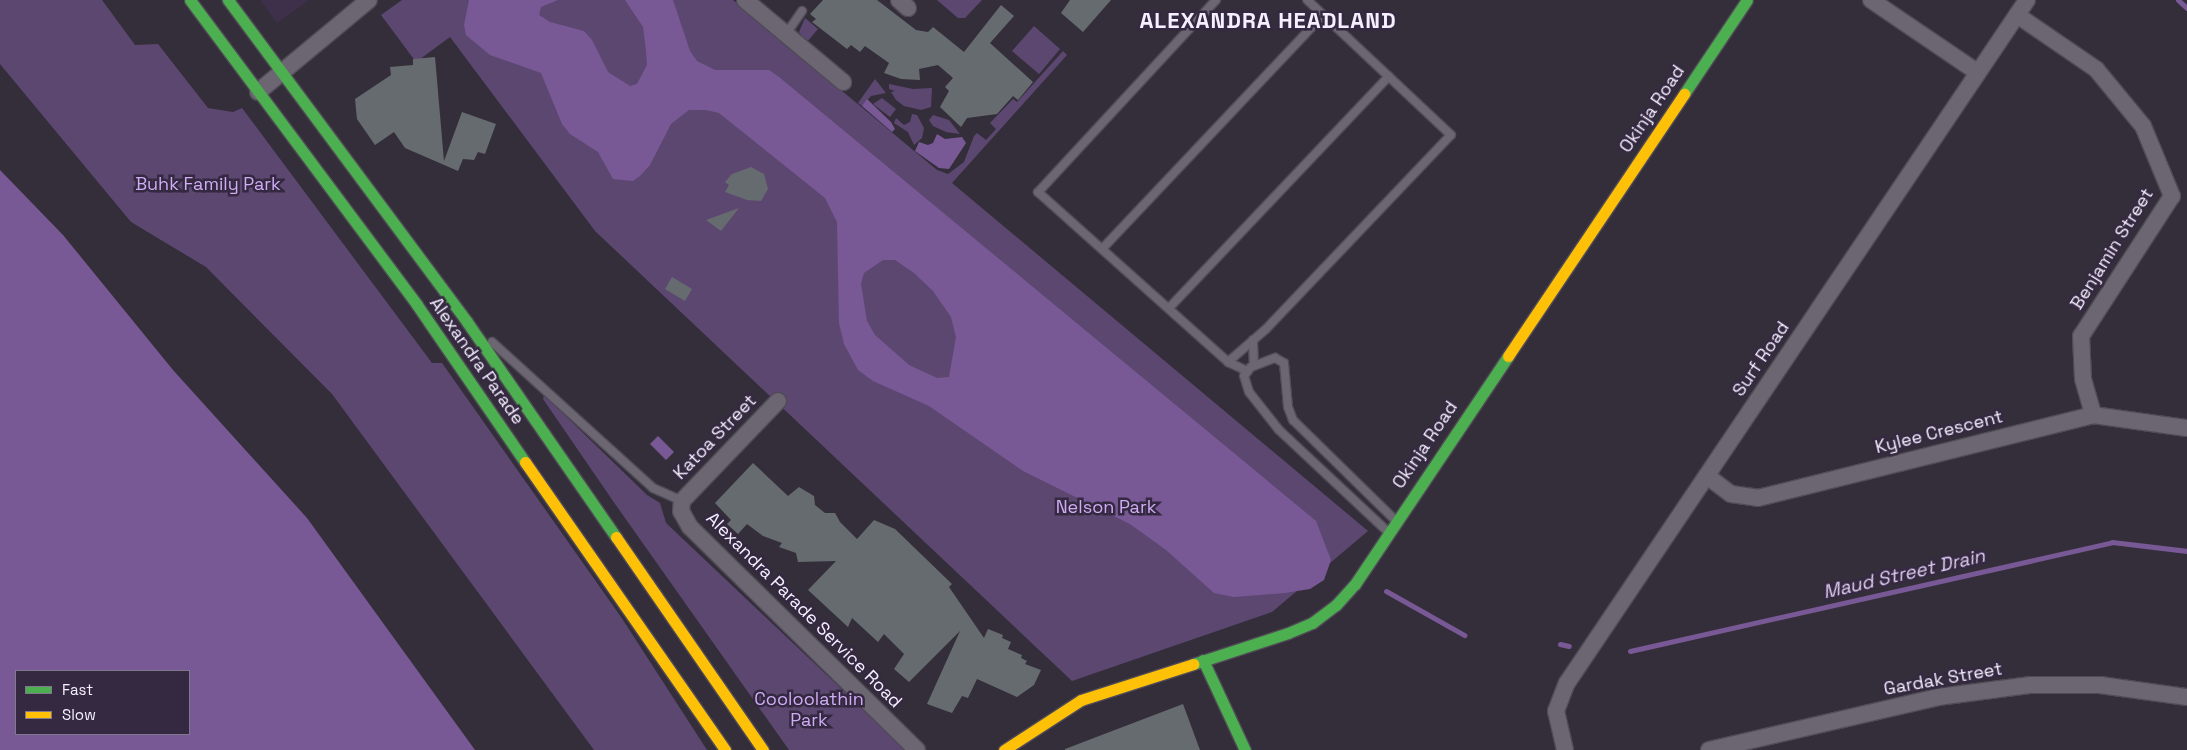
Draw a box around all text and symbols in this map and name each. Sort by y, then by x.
district label: ALEXANDRA HEADLAND [1137,8,1399,34]
street label: Okinja Road [1615,61,1689,157]
park label: Buhk Family Park [135,173,281,195]
street label: Benjamin Street [2066,184,2158,314]
street label: Alexandra Parade [425,293,529,429]
street label: Surf Road [1728,317,1794,401]
street label: Katoa Street [669,390,761,484]
street label: Okinja Road [1388,397,1462,493]
street label: Kylee Crescent [1873,406,2005,458]
park label: Nelson Park [1056,496,1156,518]
street label: Alexandra Parade Service Road [702,508,906,712]
water label: Maud Street Drain [1821,544,1987,604]
street label: Gardak Street [1882,658,2004,700]
legend [15,670,190,735]
text: Fast [62,680,93,699]
park label: Cooloolathin Park [754,689,864,732]
text: Slow [62,705,96,724]

